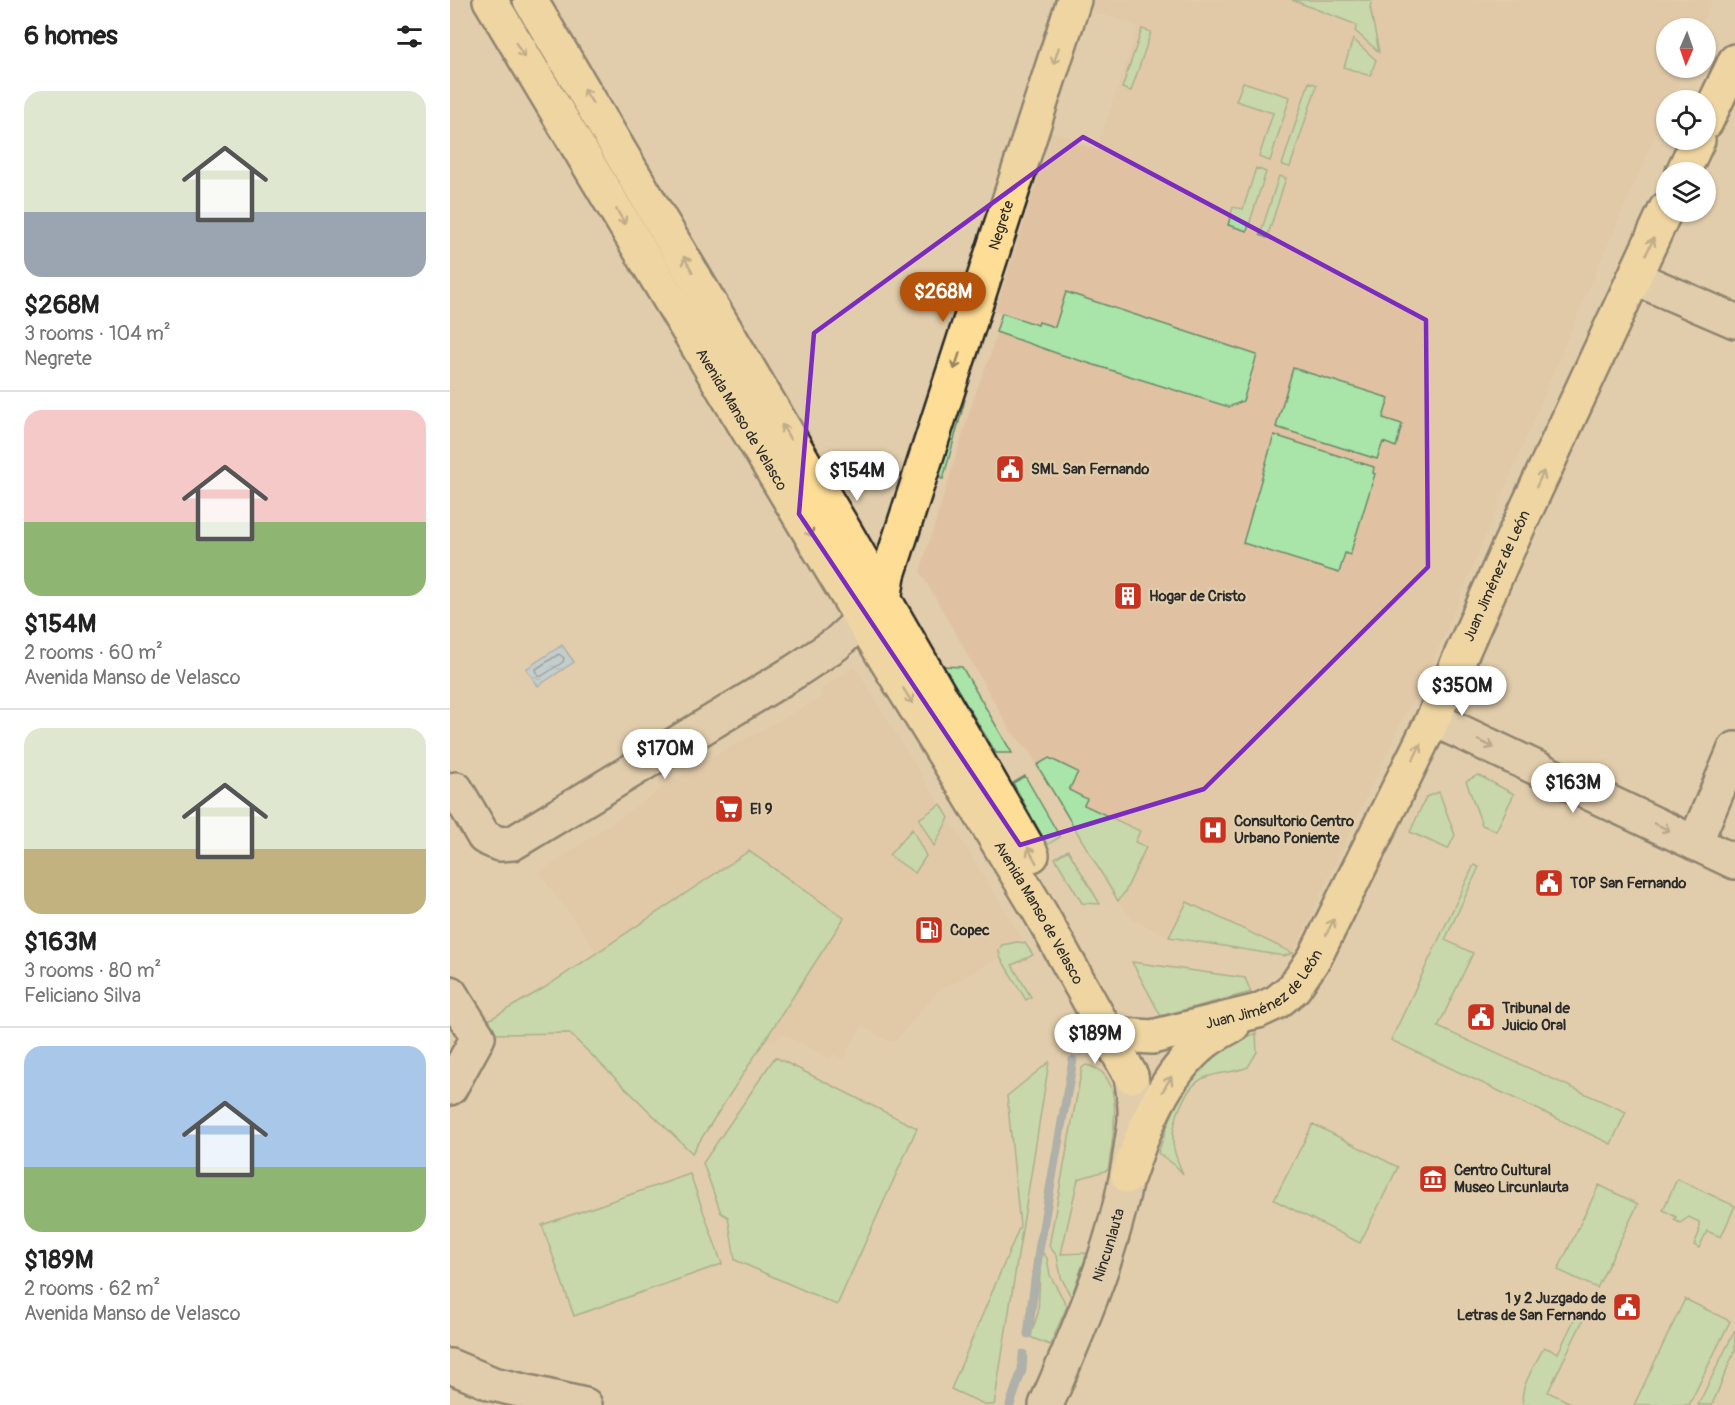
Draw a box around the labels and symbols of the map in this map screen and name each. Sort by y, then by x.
north arrow [1656,18,1716,78]
one-way arrow [515,41,527,58]
one-way arrow [1050,46,1061,65]
one-way arrow [581,88,593,105]
street label: Negrete [984,197,1018,252]
one-way arrow [616,208,628,225]
one-way arrow [1645,237,1657,255]
one-way arrow [681,256,693,273]
pin: $268M [901,272,985,323]
street label: Avenida Manso de Velasco [692,345,792,494]
one-way arrow [951,351,962,370]
one-way arrow [780,424,792,441]
pin: $154M [815,451,899,502]
public building icon: SML San Fernando [994,453,1026,485]
place label: SML San Fernando [1031,460,1149,479]
one-way arrow [1535,470,1547,488]
street label: Juan Jiménez de León [1459,507,1534,644]
one-way arrow [802,520,814,537]
building icon: Hogar de Cristo [1112,580,1144,612]
place label: Hogar de Cristo [1149,587,1246,606]
pin: $350M [1420,666,1504,717]
one-way arrow [902,687,915,704]
pin: $170M [623,729,707,780]
one-way arrow [1476,739,1494,751]
one-way arrow [1411,744,1423,762]
pin: $163M [1531,763,1615,814]
supermarket icon: El 9 [713,793,745,825]
place label: El 9 [750,800,773,819]
place label: Consultorio Centro Urbano Poniente [1234,812,1354,848]
hospital icon: Consultorio Centro Urbano Poniente [1197,814,1229,846]
one-way arrow [1653,822,1671,834]
street label: Avenida Manso de Velasco [990,837,1088,988]
one-way arrow [1026,847,1038,864]
public building icon: TOP San Fernando [1533,867,1565,899]
place label: TOP San Fernando [1569,874,1686,893]
fuel station icon: Copec [913,914,945,946]
one-way arrow [1325,918,1337,936]
place label: Copec [950,921,990,940]
street label: Juan Jiménez de León [1203,946,1327,1033]
place label: Tribunal de Juicio Oral [1501,999,1571,1035]
public building icon: Tribunal de Juicio Oral [1465,1001,1497,1033]
pin: $189M [1053,1014,1137,1065]
one-way arrow [1162,1076,1174,1093]
place label: Centro Cultural Museo Lircunlauta [1454,1161,1569,1197]
museum icon: Centro Cultural Museo Lircunlauta [1417,1163,1449,1195]
street label: Nincunlauta [1088,1206,1129,1284]
place label: 1 y 2 Juzgado de Letras de San Fernando [1457,1289,1607,1325]
public building icon: 1 y 2 Juzgado de Letras de San Fernando [1611,1291,1643,1323]

